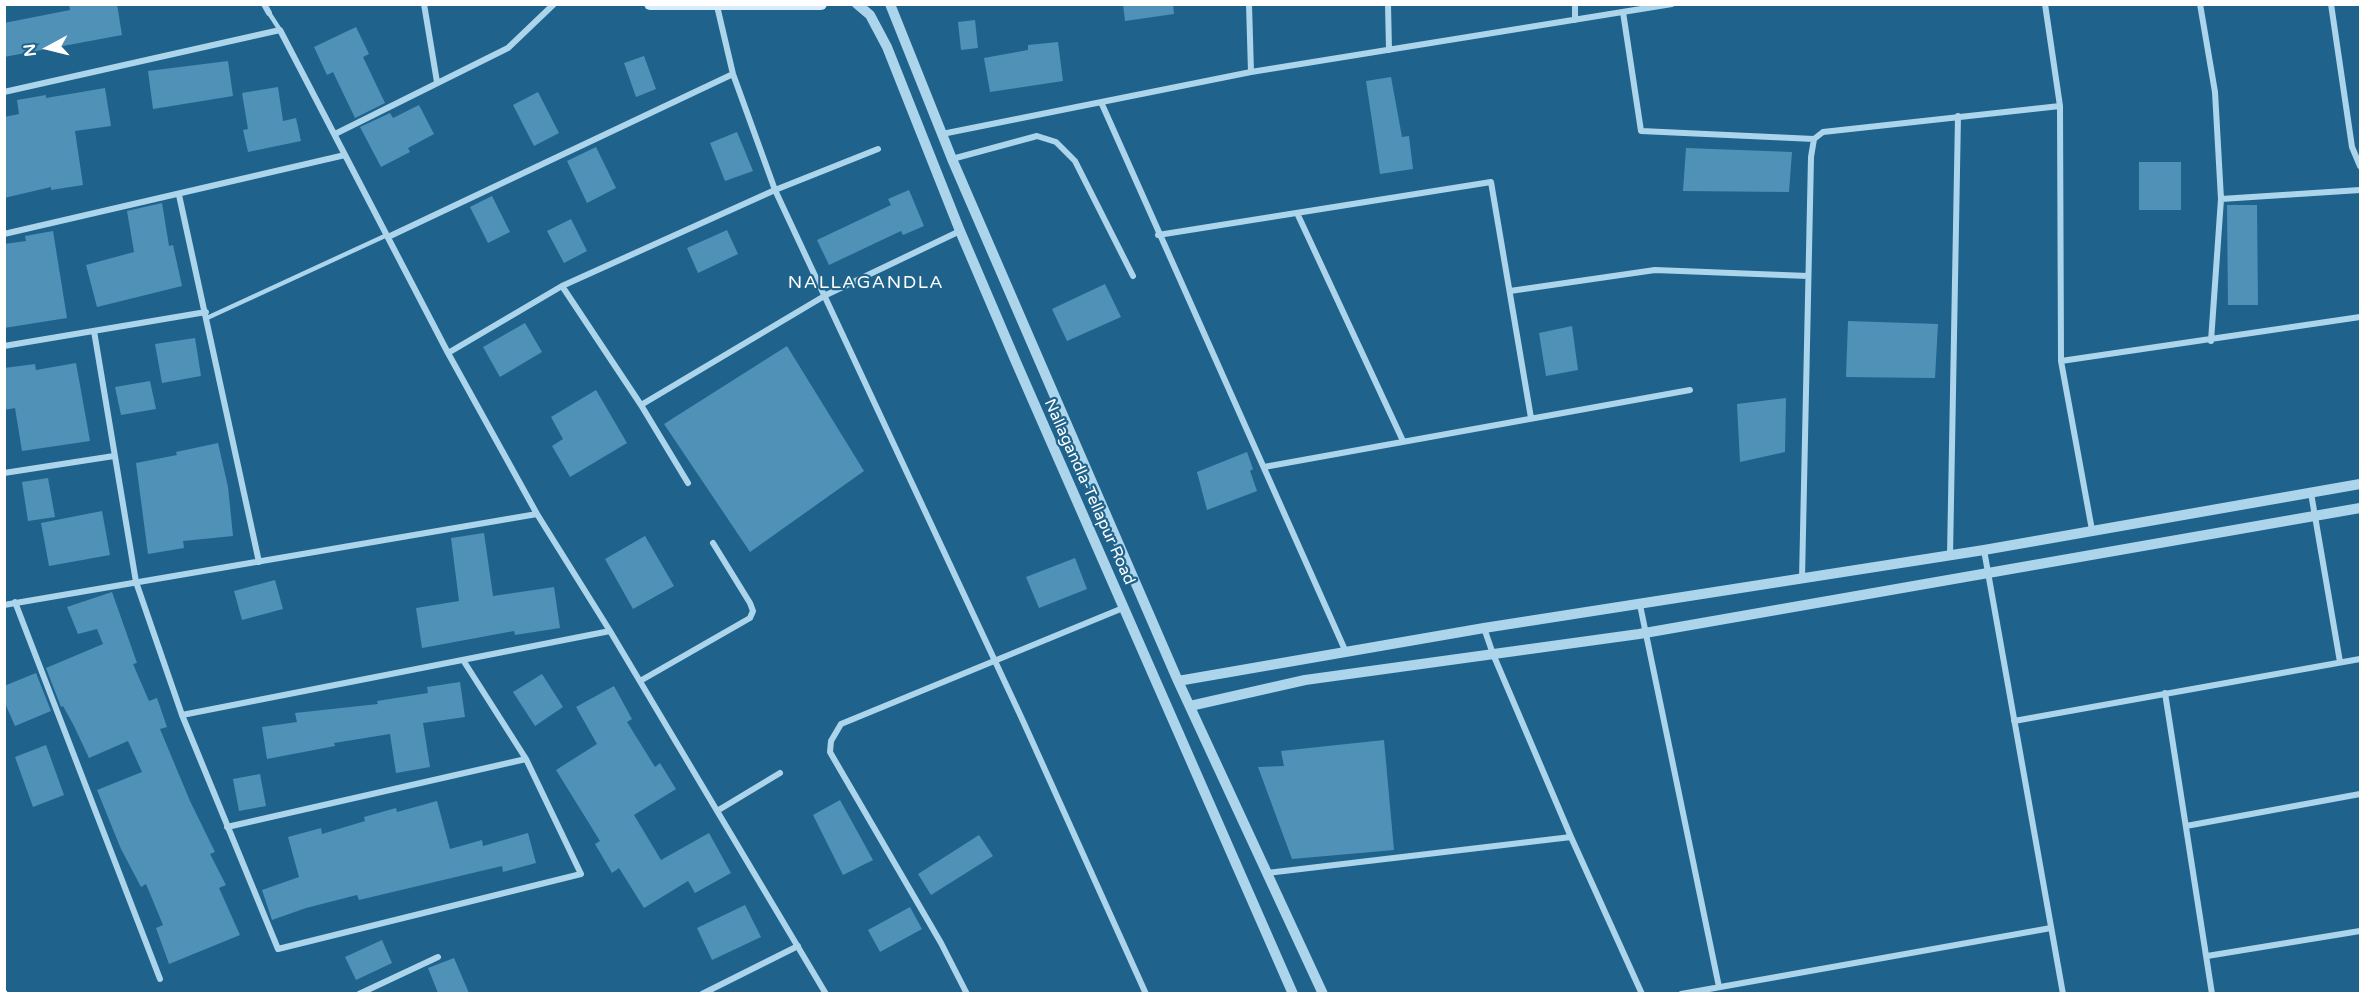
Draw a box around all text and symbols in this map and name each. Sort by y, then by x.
north arrow [18,18,78,78]
text: N [19,43,41,58]
district label: NALLAGANDLA [788,272,944,294]
street label: Nallagandla-Tellapur Road [1039,396,1139,588]

